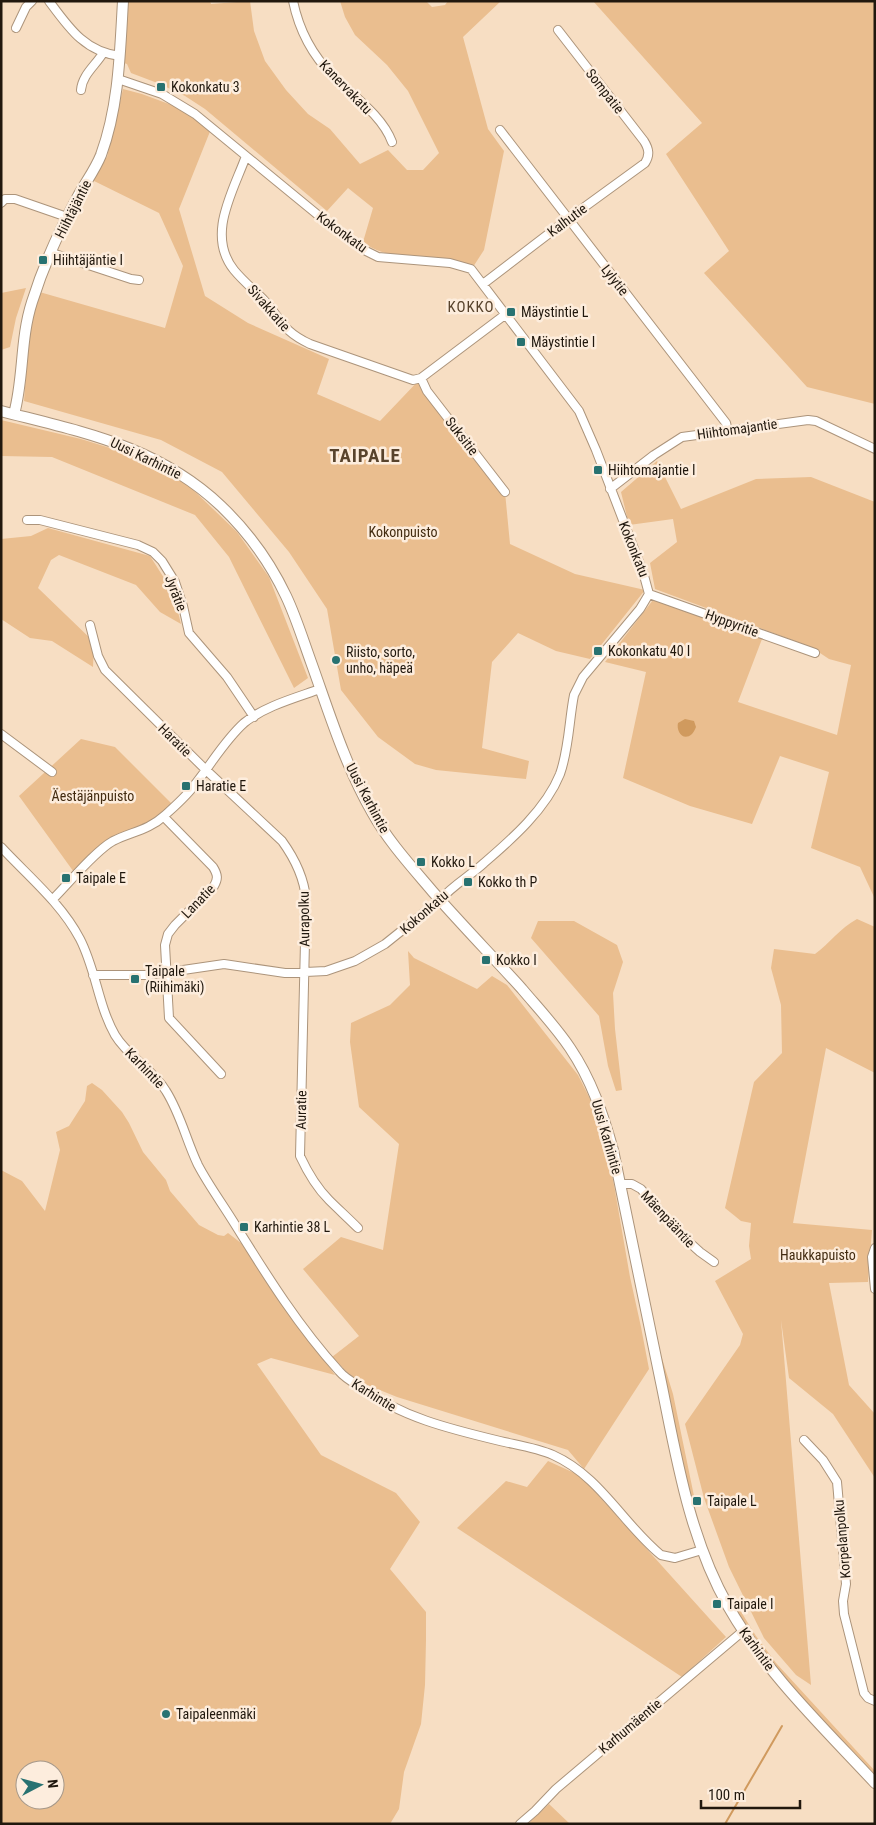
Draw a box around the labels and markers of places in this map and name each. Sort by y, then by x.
place label: Kokonkatu 3 [171,79,240,95]
marker: Kokonkatu 3 [155,81,167,93]
place label: Hiihtäjäntie I [53,252,123,268]
marker: Hiihtäjäntie I [37,254,49,266]
place label: Mäystintie L [521,304,589,320]
marker: Mäystintie L [505,306,517,318]
place label: Mäystintie I [531,334,595,350]
marker: Mäystintie I [515,336,527,348]
place label: Hiihtomajantie I [608,462,695,478]
marker: Hiihtomajantie I [592,464,604,476]
place label: Kokonkatu 40 I [608,643,690,659]
place label: Riisto, sorto, unho, häpeä [346,644,415,676]
marker: Kokonkatu 40 I [592,645,604,657]
marker: Riisto, sorto, unho, häpeä [330,654,342,666]
place label: Haratie E [196,778,246,794]
marker: Haratie E [180,780,192,792]
place label: Kokko L [431,854,475,870]
marker: Kokko L [415,856,427,868]
place label: Taipale E [76,870,126,886]
marker: Taipale E [60,872,72,884]
place label: Kokko th P [478,874,537,890]
marker: Kokko th P [462,876,474,888]
place label: Kokko I [496,952,537,968]
marker: Kokko I [480,954,492,966]
place label: Taipale (Riihimäki) [145,963,204,996]
marker: Taipale (Riihimäki) [129,973,141,985]
place label: Karhintie 38 L [254,1219,331,1235]
marker: Karhintie 38 L [238,1221,250,1233]
place label: Taipale L [707,1493,757,1509]
marker: Taipale L [691,1495,703,1507]
place label: Taipale I [727,1596,774,1612]
marker: Taipale I [711,1598,723,1610]
place label: Taipaleenmäki [176,1706,256,1722]
marker: Taipaleenmäki [160,1708,172,1720]

